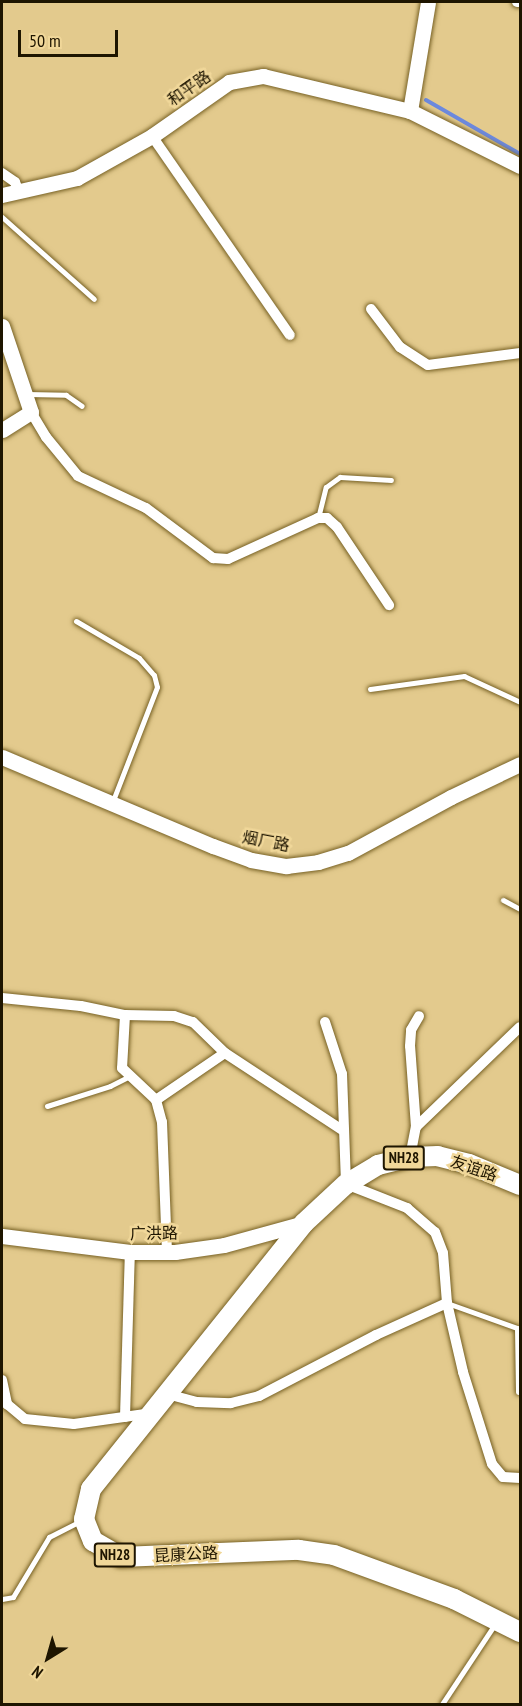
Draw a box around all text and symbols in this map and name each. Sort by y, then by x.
scale bar [21,18,122,56]
text: 50 m [29,29,61,52]
street label: 和平路 [164,66,214,110]
street label: 烟厂路 [241,827,291,855]
road number: NH28 [382,1146,426,1170]
street label: 友谊路 [448,1151,500,1185]
street label: 广洪路 [130,1223,178,1243]
road number: NH28 [92,1543,138,1567]
street label: 昆康公路 [154,1543,218,1565]
north arrow [18,1628,78,1688]
text: N [28,1662,47,1683]

